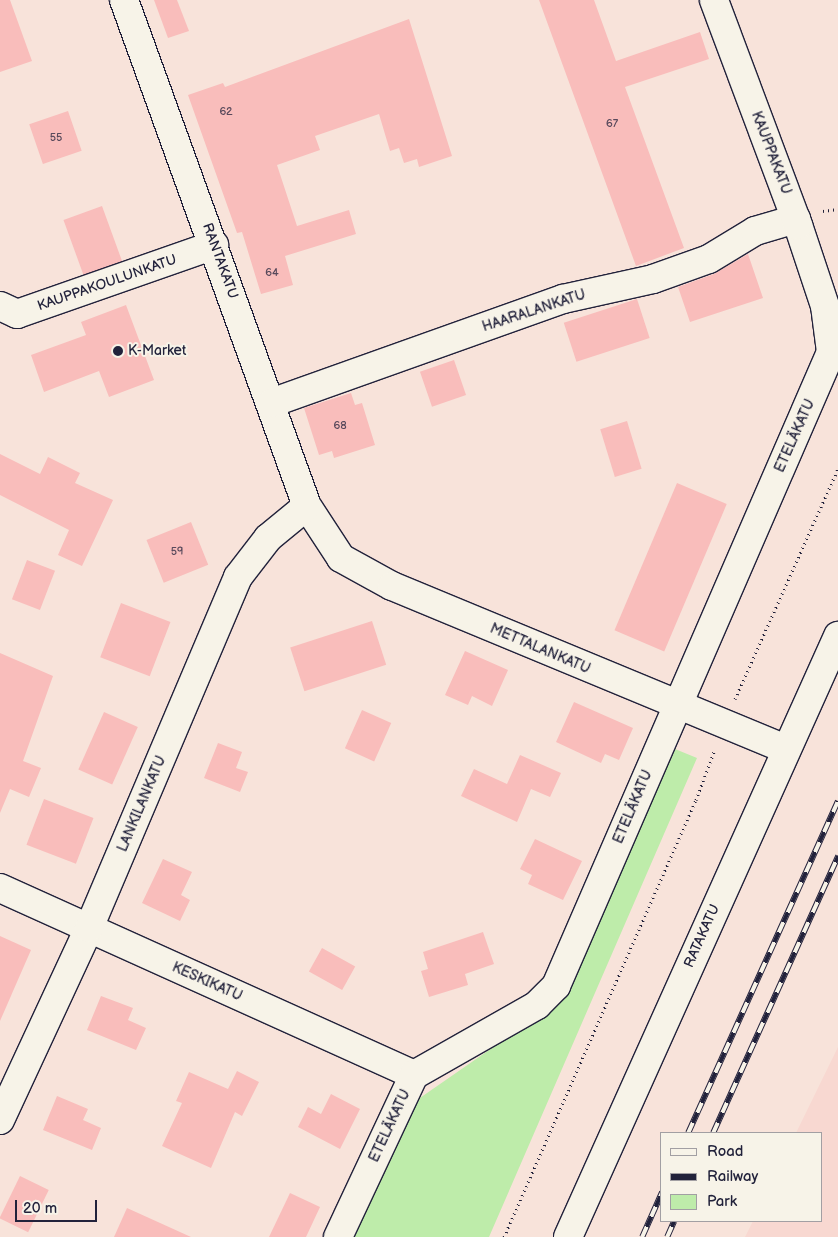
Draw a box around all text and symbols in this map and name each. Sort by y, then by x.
house number: 62 [219,105,233,119]
street label: KAUPPAKATU [747,109,795,197]
house number: 67 [606,117,618,131]
house number: 55 [50,131,62,145]
street label: RANTAKATU [199,221,241,301]
street label: KAUPPAKOULUNKATU [35,251,179,315]
house number: 64 [265,266,279,280]
street label: HAARALANKATU [480,286,588,336]
place label: K-Market [128,343,186,359]
marker: K-Market [112,345,124,357]
street label: ETELÄKATU [771,397,819,475]
house number: 68 [333,419,347,433]
house number: 59 [171,545,183,559]
street label: METTALANKATU [487,620,593,678]
street label: LANKILANKATU [114,754,170,854]
street label: ETELÄKATU [610,768,656,846]
street label: RATAKATU [681,902,723,970]
street label: KESKIKATU [169,959,245,1005]
street label: ETELÄKATU [366,1087,414,1165]
legend [660,1132,823,1222]
text: Road [707,1142,743,1161]
text: Railway [707,1167,758,1186]
scale bar [18,1190,100,1222]
text: Park [707,1192,737,1211]
text: 20 m [23,1199,57,1218]

